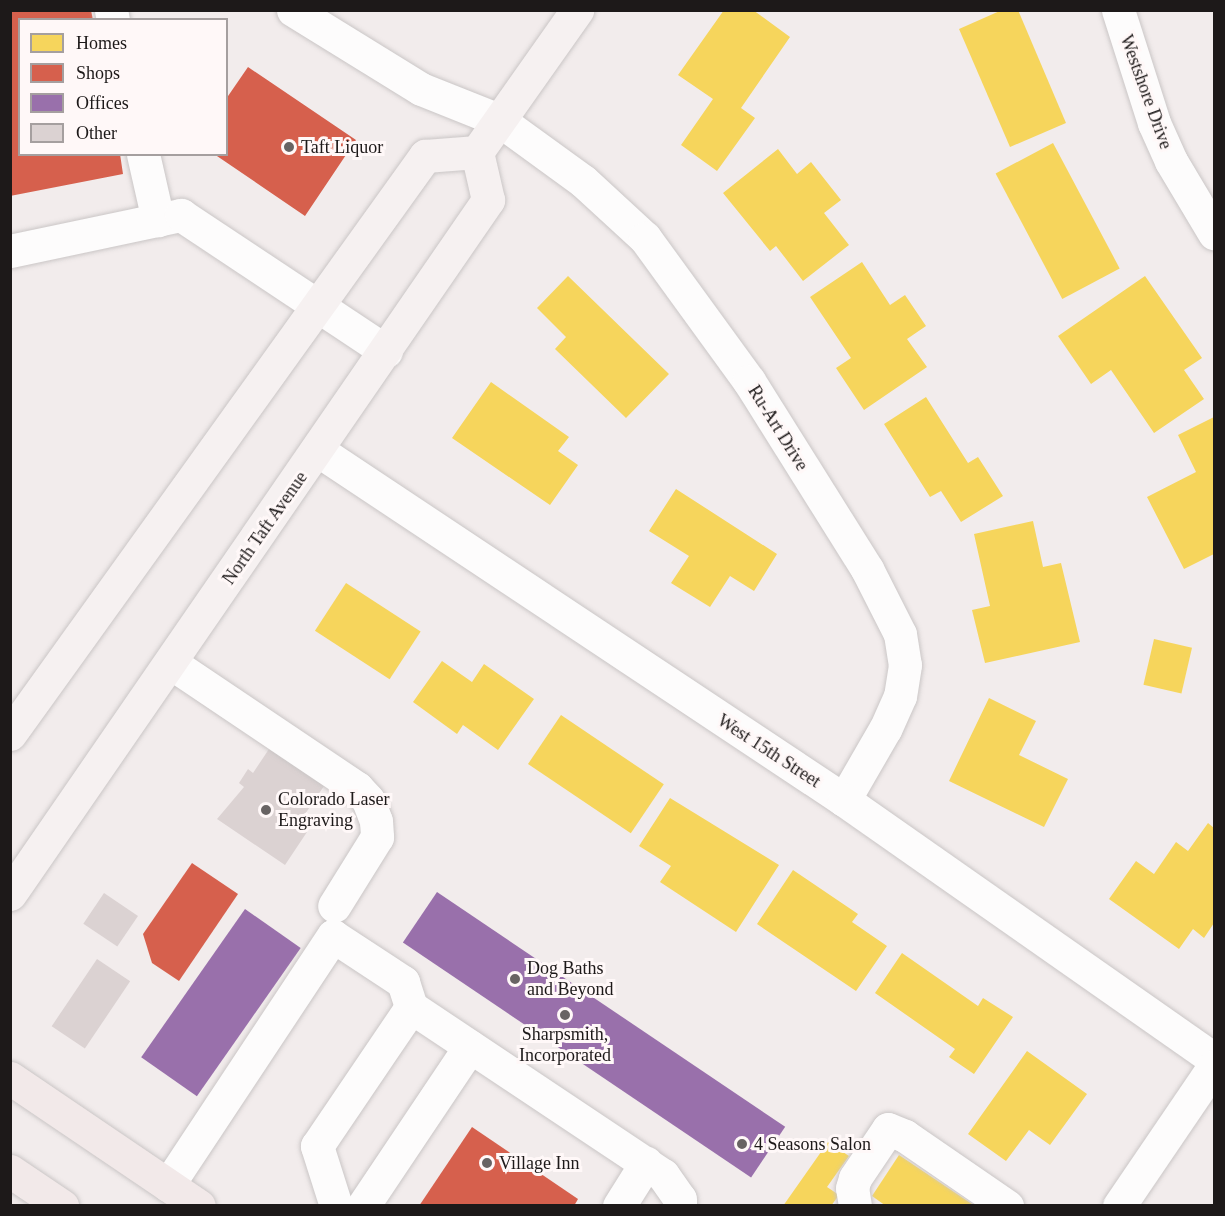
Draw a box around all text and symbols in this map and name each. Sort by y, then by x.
legend [18,18,228,156]
street label: Westshore Drive [1115,32,1177,152]
text: Homes [76,33,127,53]
text: Shops [76,63,120,83]
text: Offices [76,93,129,113]
text: Other [76,123,117,143]
place label: Taft Liquor [301,136,383,158]
marker: Taft Liquor [282,140,296,154]
street label: Ru-Art Drive [743,381,813,475]
street label: North Taft Avenue [218,467,312,589]
street label: West 15th Street [713,710,825,792]
place label: Colorado Laser Engraving [278,789,389,832]
marker: Colorado Laser Engraving [259,803,273,817]
place label: Dog Baths and Beyond [527,958,613,1000]
marker: Dog Baths and Beyond [508,972,522,986]
marker: Sharpsmith, Incorporated [558,1008,572,1022]
place label: Sharpsmith, Incorporated [519,1024,611,1066]
place label: 4 Seasons Salon [754,1133,871,1155]
marker: 4 Seasons Salon [735,1137,749,1151]
place label: Village Inn [499,1152,579,1174]
marker: Village Inn [480,1156,494,1170]

